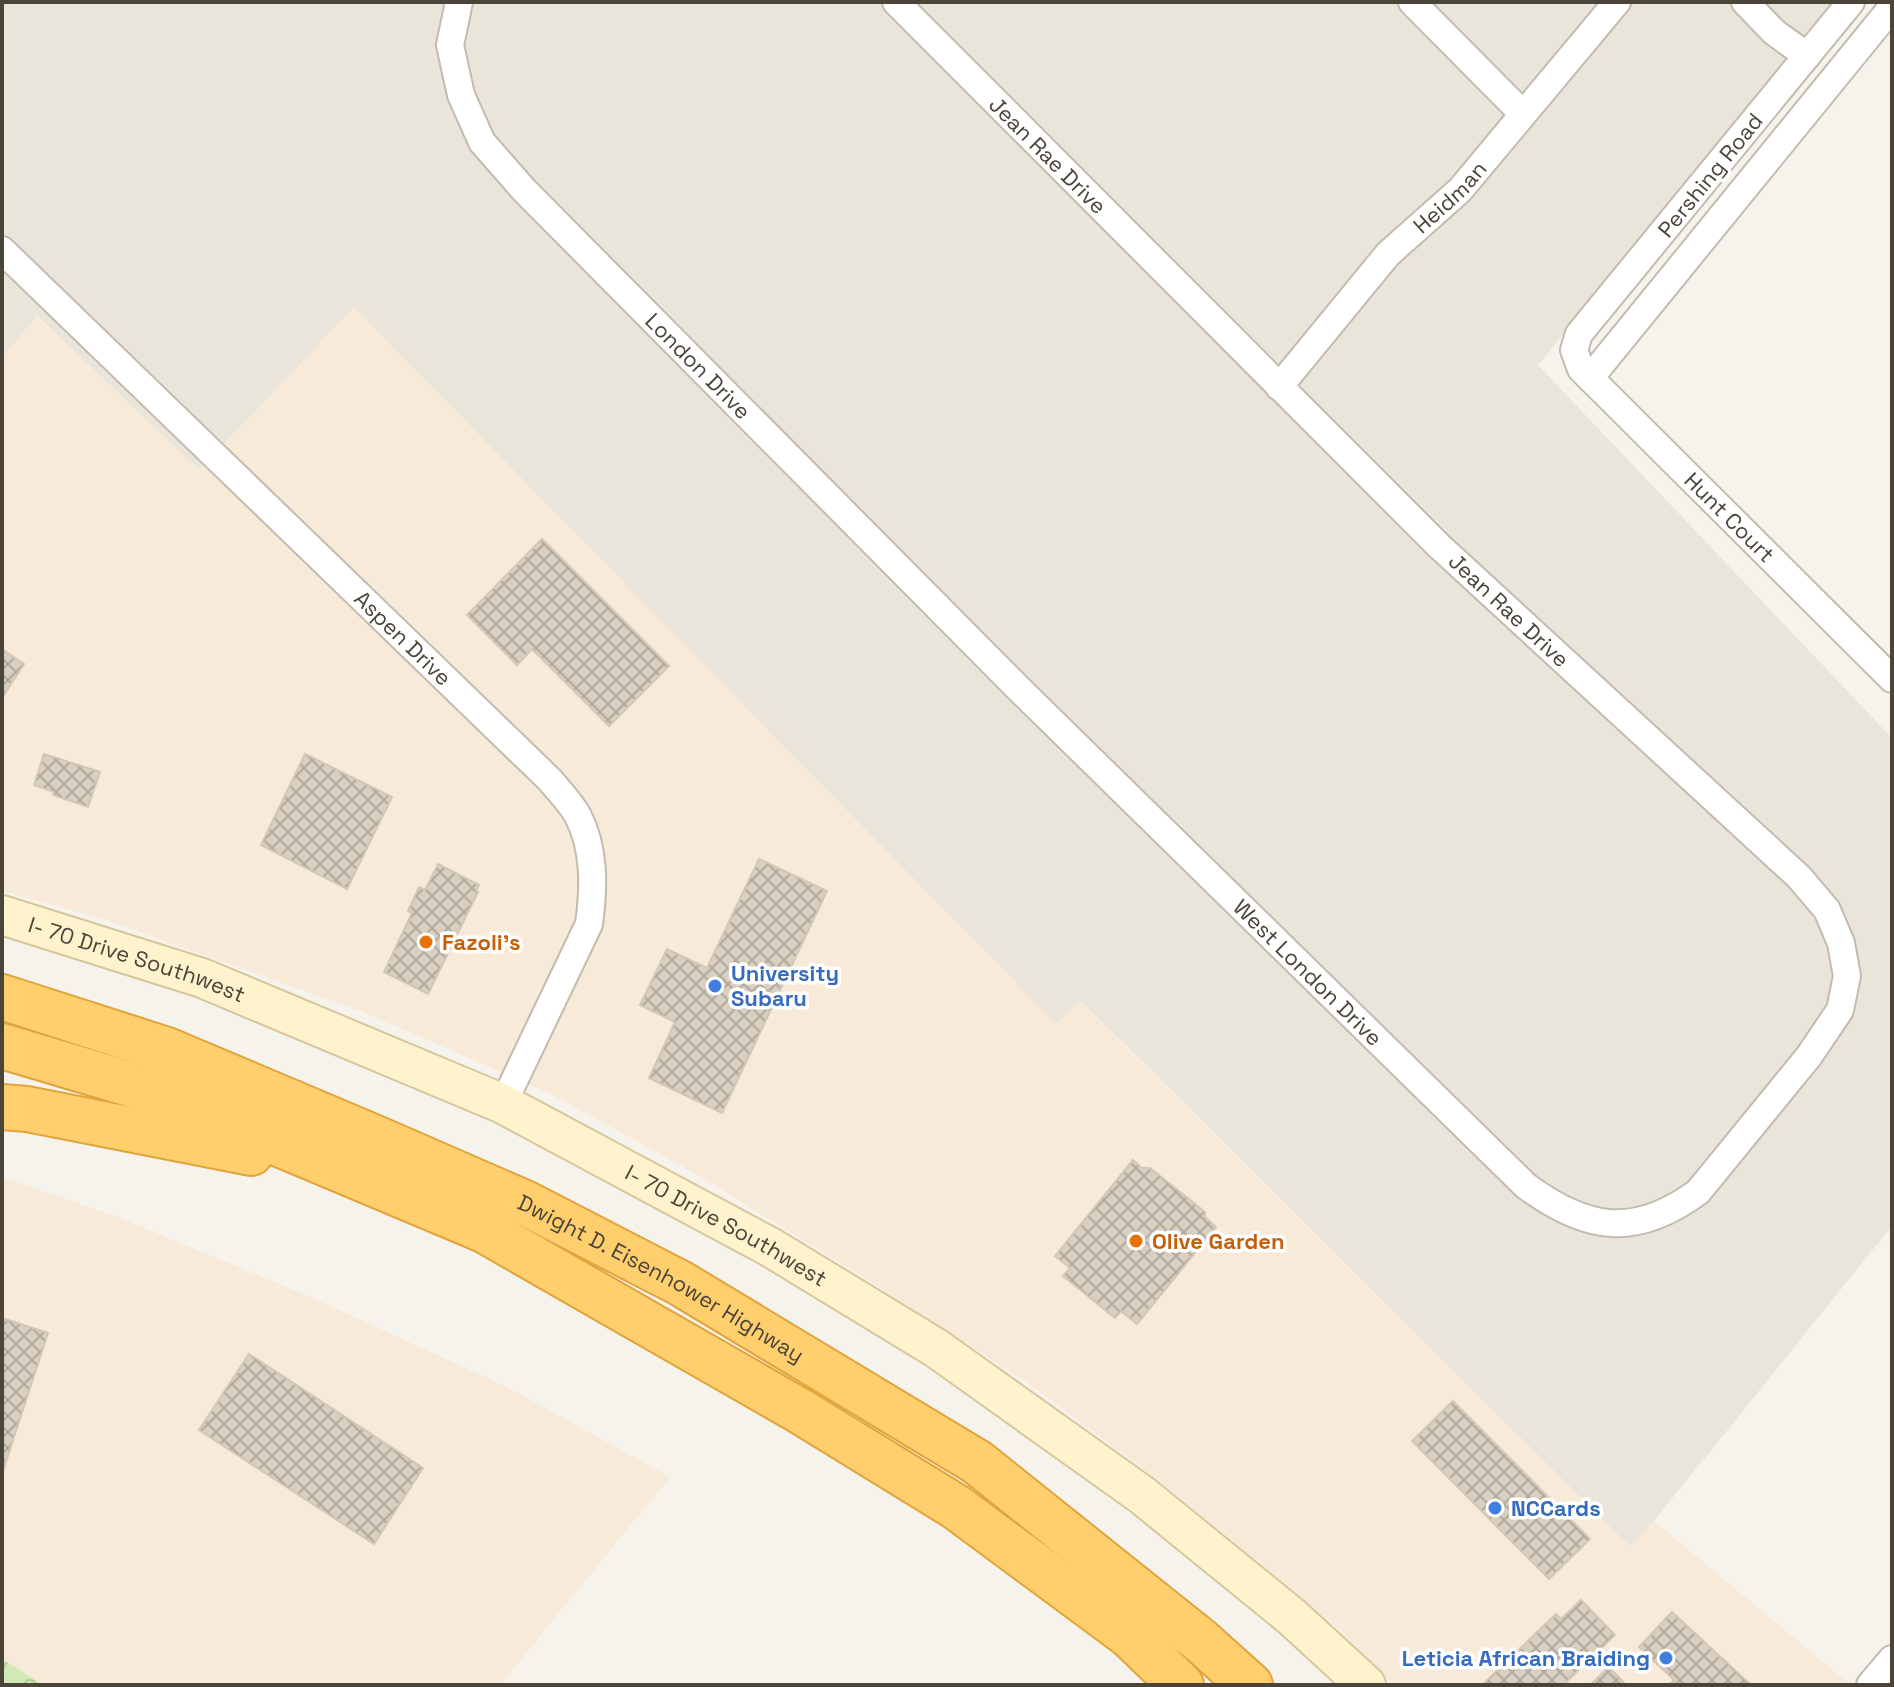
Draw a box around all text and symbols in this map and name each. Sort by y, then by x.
street label: Jean Rae Drive [983,90,1113,220]
street label: Pershing Road [1651,107,1769,243]
street label: Heidman [1407,155,1492,239]
street label: London Drive [640,307,757,425]
street label: Hunt Court [1678,466,1781,568]
street label: Jean Rae Drive [1443,547,1575,673]
street label: Aspen Drive [349,585,458,691]
street label: West London Drive [1228,893,1388,1052]
street label: I- 70 Drive Southwest [25,910,250,1009]
place label: Fazoli's [442,928,520,956]
marker: Fazoli's [417,933,435,951]
place label: University Subaru [731,959,839,1012]
marker: University Subaru [706,977,724,995]
street label: I- 70 Drive Southwest [620,1158,832,1293]
street label: Dwight D. Eisenhower Highway [514,1188,809,1369]
place label: Olive Garden [1152,1227,1285,1255]
marker: Olive Garden [1127,1232,1145,1250]
place label: NCCards [1511,1494,1601,1522]
marker: NCCards [1486,1499,1504,1517]
place label: Leticia African Braiding [1402,1644,1650,1672]
marker: Leticia African Braiding [1657,1649,1675,1667]

